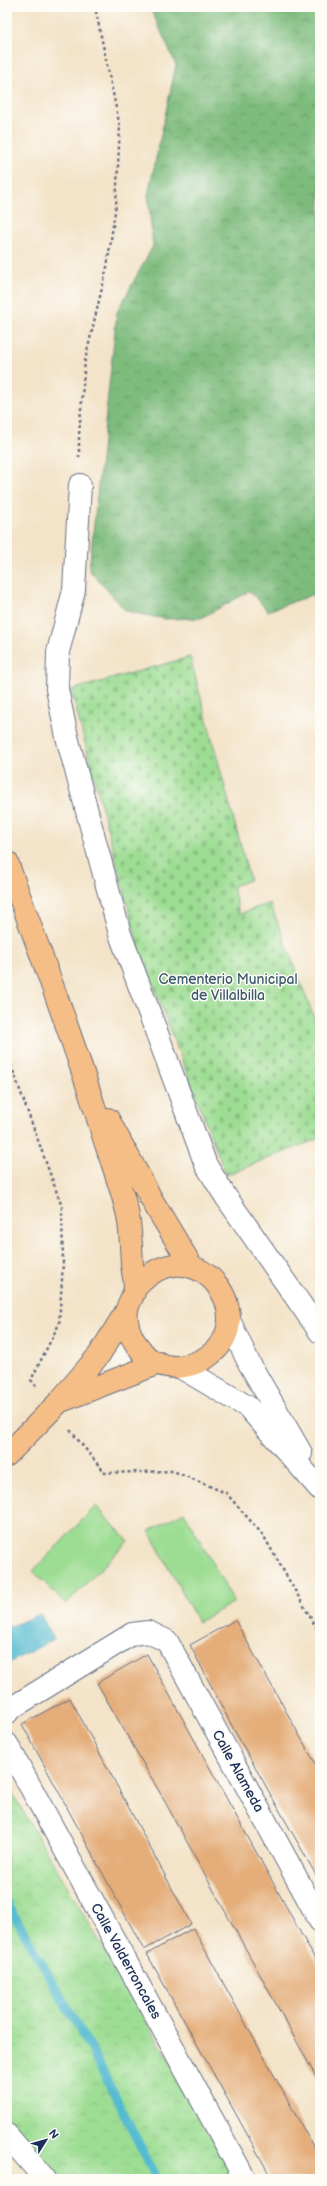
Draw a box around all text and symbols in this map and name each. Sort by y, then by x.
park label: Cementerio Municipal de Villalbilla [158,971,298,1004]
street label: Calle Alameda [208,1727,268,1815]
street label: Calle Valderroncales [87,1900,165,2022]
north arrow [26,2120,66,2160]
text: N [46,2127,61,2141]

